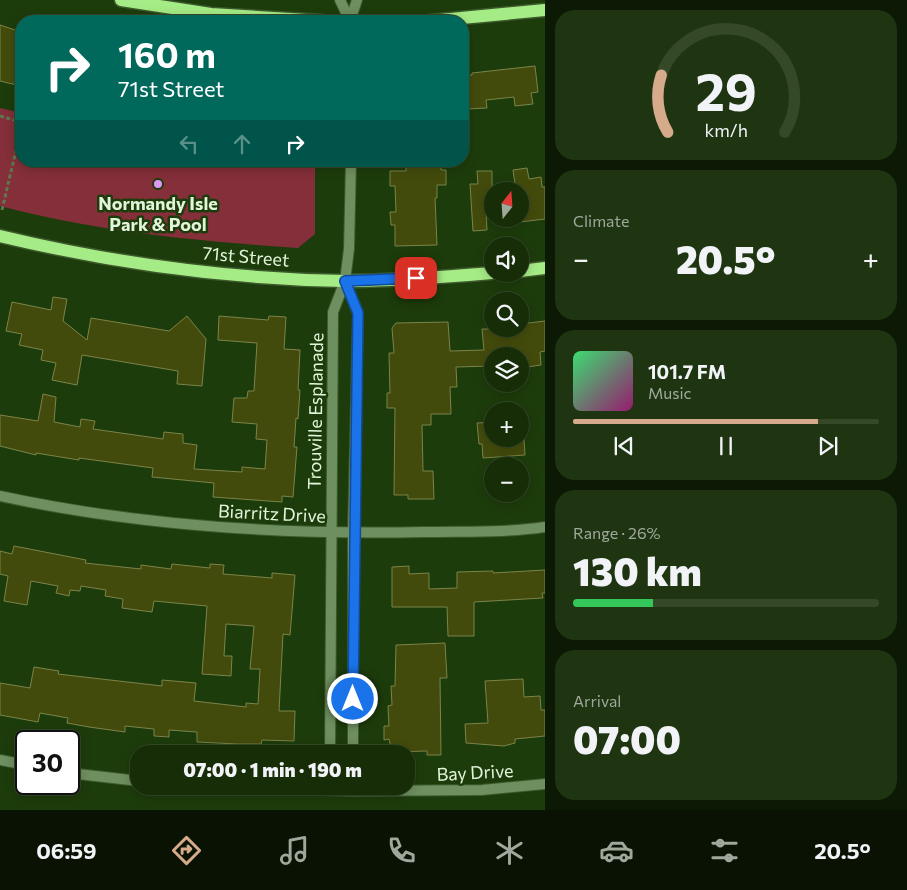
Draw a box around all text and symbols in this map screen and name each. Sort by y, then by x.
text: 160 m [118,32,216,75]
icon: right [35,35,100,100]
text: 29 [695,58,757,122]
text: 71st Street [118,75,224,102]
text: km/h [704,119,748,141]
icon: left [175,130,203,158]
icon: ahead [228,130,256,158]
icon: right [281,130,309,158]
marker: Normandy Isle Park & Pool [152,178,164,190]
north arrow [484,182,529,228]
map controls [484,182,529,502]
place label: Normandy Isle Park & Pool [98,192,218,235]
text: Climate [573,211,629,230]
text: 20.5° [676,235,776,282]
button: sound [484,237,529,282]
street label: 71st Street [202,241,290,271]
text: − [573,241,589,275]
text: + [863,241,879,275]
pin [395,257,437,299]
icon: arrive [402,264,430,292]
button: search [484,292,529,337]
street label: Trouville Esplanade [303,332,327,490]
button: layers [484,347,529,392]
text: 101.7 FM [648,360,726,383]
text: Music [648,383,692,402]
button: + [484,402,529,447]
icon: previous [610,432,638,460]
icon: pause [712,432,740,460]
icon: next [814,432,842,460]
button: − [484,457,529,502]
street label: Biarritz Drive [218,499,326,527]
text: Range · 26% [573,523,661,542]
text: 130 km [573,547,702,594]
position arrow [326,672,378,724]
text: Arrival [573,691,621,710]
text: 07:00 [573,715,681,762]
speed limit sign: 30 [15,730,80,795]
text: 07:00 · 1 min · 190 m [183,758,362,781]
street label: Bay Drive [436,759,514,785]
icon: directions [169,833,204,868]
icon: music [277,833,312,868]
icon: phone [384,833,419,868]
icon: climate [492,833,527,868]
icon: car [599,833,634,868]
icon: filters [707,833,742,868]
text: 06:59 [36,837,97,864]
text: 20.5° [814,837,871,864]

